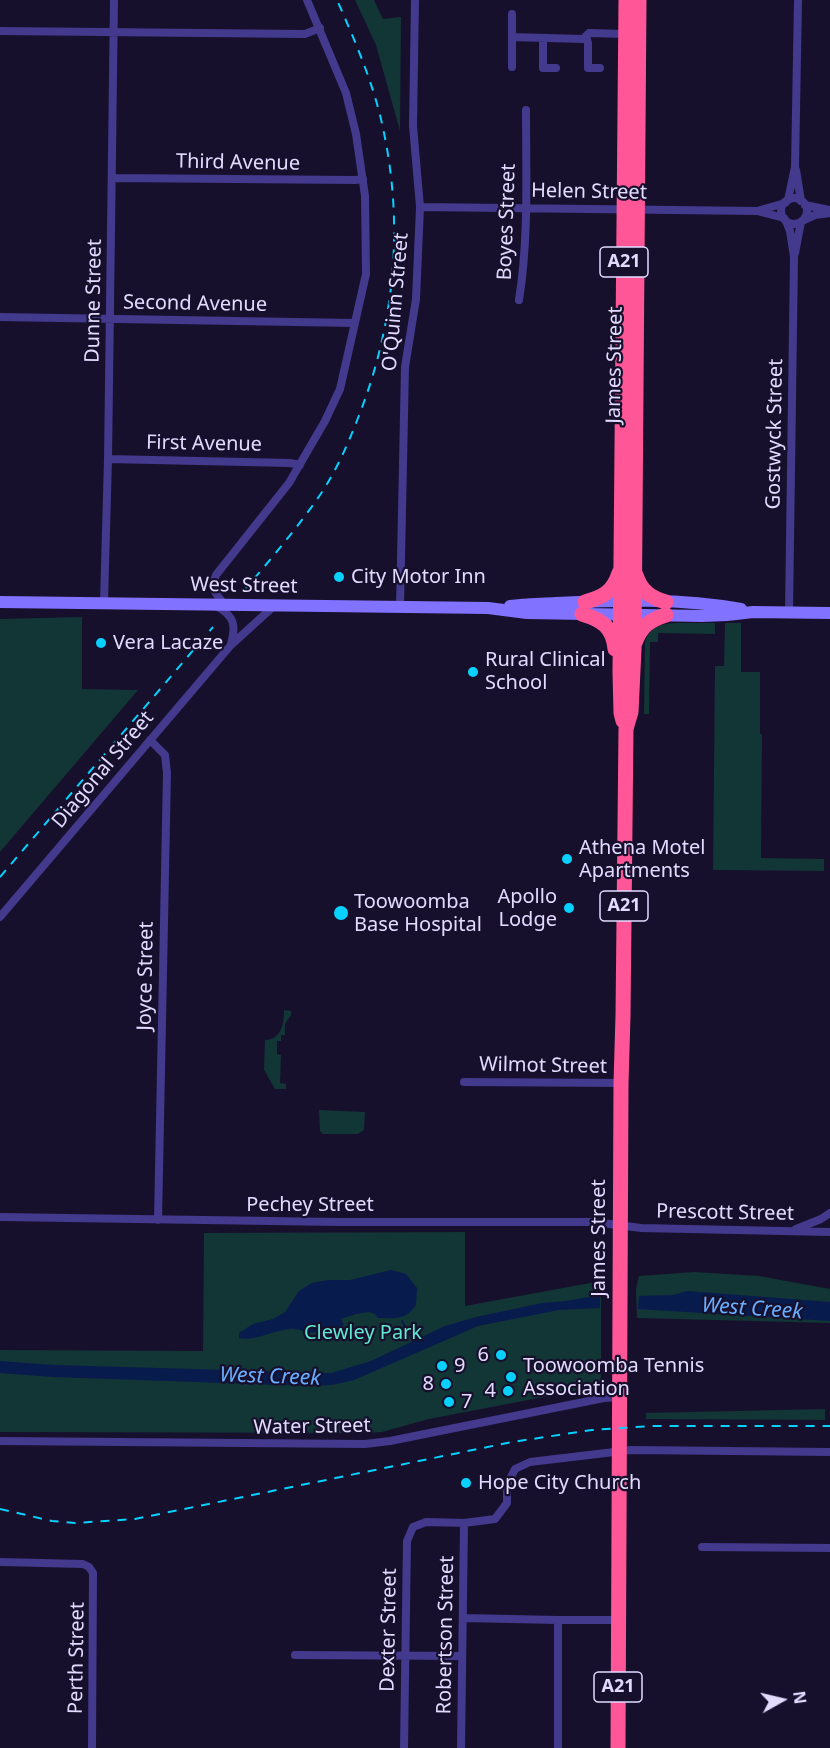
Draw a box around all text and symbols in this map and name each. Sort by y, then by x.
street label: Third Avenue [176,150,300,176]
street label: Boyes Street [493,163,521,281]
street label: Helen Street [531,179,647,205]
street label: O'Quinn Street [378,232,414,372]
street label: Dunne Street [81,239,107,363]
road number: A21 [600,247,648,277]
street label: Second Avenue [123,291,267,317]
street label: James Street [602,306,628,424]
street label: Gostwyck Street [762,358,788,510]
street label: First Avenue [146,431,262,457]
place label: City Motor Inn [351,565,486,589]
marker: City Motor Inn [332,570,346,584]
street label: West Street [190,573,298,599]
place label: Vera Lacaze [113,631,223,655]
marker: Vera Lacaze [94,636,108,650]
place label: Rural Clinical School [485,648,606,695]
marker: Rural Clinical School [466,665,480,679]
street label: Diagonal Street [47,707,159,833]
place label: Athena Motel Apartments [579,836,705,883]
marker: Athena Motel Apartments [560,852,574,866]
place label: Apollo Lodge [497,885,557,932]
place label: Toowoomba Base Hospital [354,890,482,937]
road number: A21 [600,891,648,921]
marker: Apollo Lodge [562,901,576,915]
marker: Toowoomba Base Hospital [332,904,350,922]
street label: Joyce Street [133,921,159,1031]
street label: Wilmot Street [479,1053,607,1079]
street label: James Street [587,1179,611,1297]
street label: Pechey Street [246,1193,374,1217]
street label: Prescott Street [656,1200,794,1226]
water label: West Creek [701,1293,803,1325]
park label: Clewley Park [304,1321,422,1345]
place label: 6 [478,1343,489,1367]
marker: 6 [494,1348,508,1362]
place label: 9 [454,1354,465,1378]
place label: Toowoomba Tennis Association [523,1354,704,1401]
marker: 9 [435,1359,449,1373]
water label: West Creek [219,1363,321,1391]
marker: Toowoomba Tennis Association [504,1370,518,1384]
place label: 8 [423,1372,434,1396]
marker: 8 [439,1377,453,1391]
place label: 4 [485,1379,496,1403]
marker: 4 [501,1384,515,1398]
place label: 7 [461,1390,472,1414]
marker: 7 [442,1395,456,1409]
street label: Water Street [253,1414,371,1440]
place label: Hope City Church [478,1471,641,1495]
marker: Hope City Church [459,1476,473,1490]
street label: Robertson Street [433,1555,459,1715]
street label: Dexter Street [376,1568,402,1692]
street label: Perth Street [64,1602,90,1714]
north arrow [752,1670,812,1730]
road number: A21 [594,1672,642,1702]
text: N [788,1690,812,1705]

